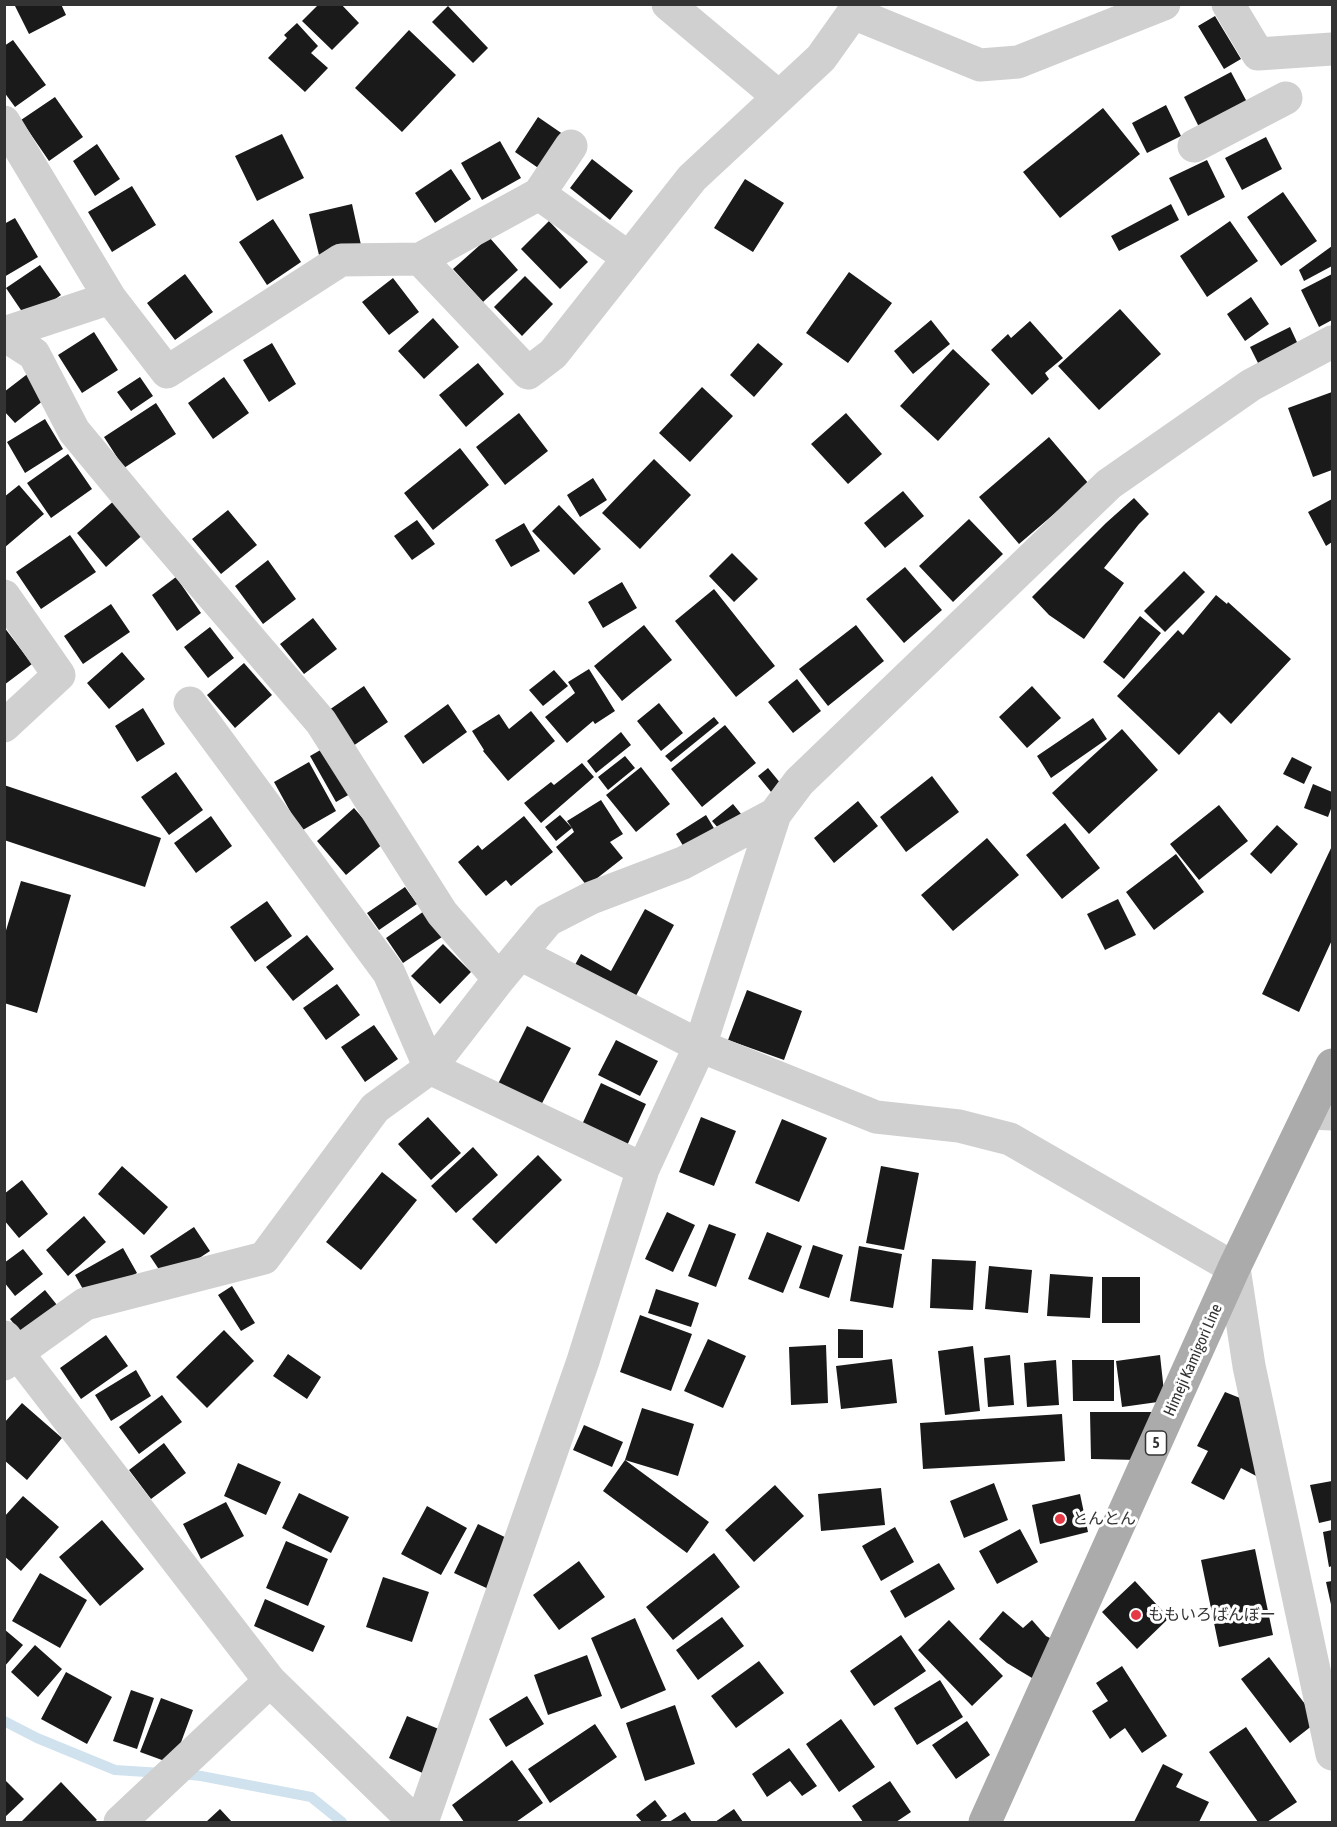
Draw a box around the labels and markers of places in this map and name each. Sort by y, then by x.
place label: とんとん [1072,1509,1136,1529]
marker: とんとん [1053,1512,1067,1526]
place label: ももいろばんぼー [1148,1605,1276,1625]
marker: ももいろばんぼー [1129,1608,1143,1622]

